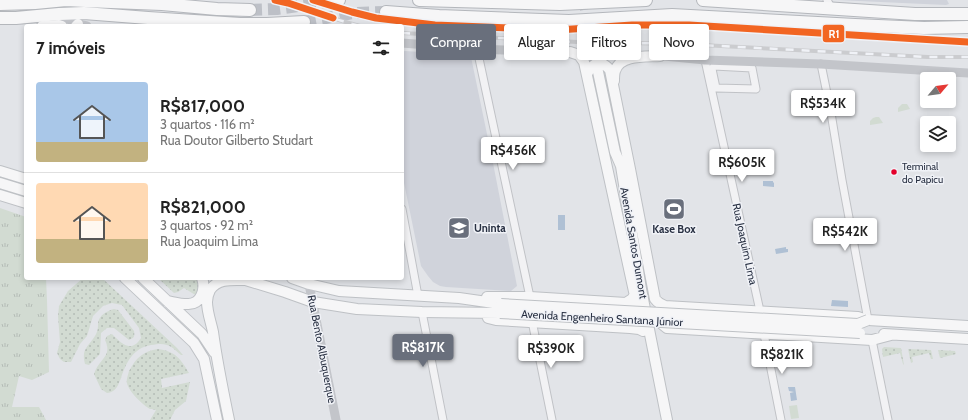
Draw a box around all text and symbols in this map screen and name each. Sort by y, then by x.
chip: Comprar [416,24,496,60]
chip: Alugar [504,24,569,60]
chip: Filtros [577,24,641,60]
chip: Novo [649,24,709,60]
line badge: R1 [822,24,845,43]
text: R1 [829,27,839,41]
icon: filters [370,37,392,59]
text: 7 imóveis [36,38,105,58]
north arrow [920,72,956,108]
map controls [920,72,956,152]
pin: R$534K [790,90,856,124]
text: R$534K [800,95,846,111]
text: R$817,000 [160,96,245,116]
icon: home [68,98,116,146]
text: 3 quartos · 116 m² [160,116,255,132]
button: layers [920,116,956,152]
text: Rua Doutor Gilberto Studart [160,132,313,148]
pin: R$456K [480,137,546,171]
text: R$456K [490,142,536,158]
pin: R$605K [709,149,775,183]
text: R$605K [718,154,766,170]
place label: Terminal do Papicu [902,160,943,186]
marker: Terminal do Papicu [889,167,899,177]
street label: Avenida Santos Dumont [617,186,651,300]
sports icon: Kase Box [661,196,687,222]
text: R$821,000 [160,197,246,217]
icon: home [68,199,116,247]
street label: Rua Joaquim Lima [730,202,761,287]
school or university icon: Uninta [446,215,472,241]
text: 3 quartos · 92 m² [160,217,253,233]
pin: R$542K [812,218,878,252]
place label: Uninta [474,221,506,235]
place label: Kase Box [652,222,696,236]
text: R$542K [822,223,868,239]
text: Rua Joaquim Lima [160,233,258,249]
street label: Rua Bento Albuquerque [305,294,339,405]
street label: Avenida Engenheiro Santana Júnior [521,307,684,329]
pin: R$817K [390,334,456,368]
pin: R$390K [518,335,584,369]
text: R$817K [401,339,445,355]
text: R$390K [527,340,575,356]
pin: R$821K [749,341,815,375]
text: R$821K [760,346,804,362]

